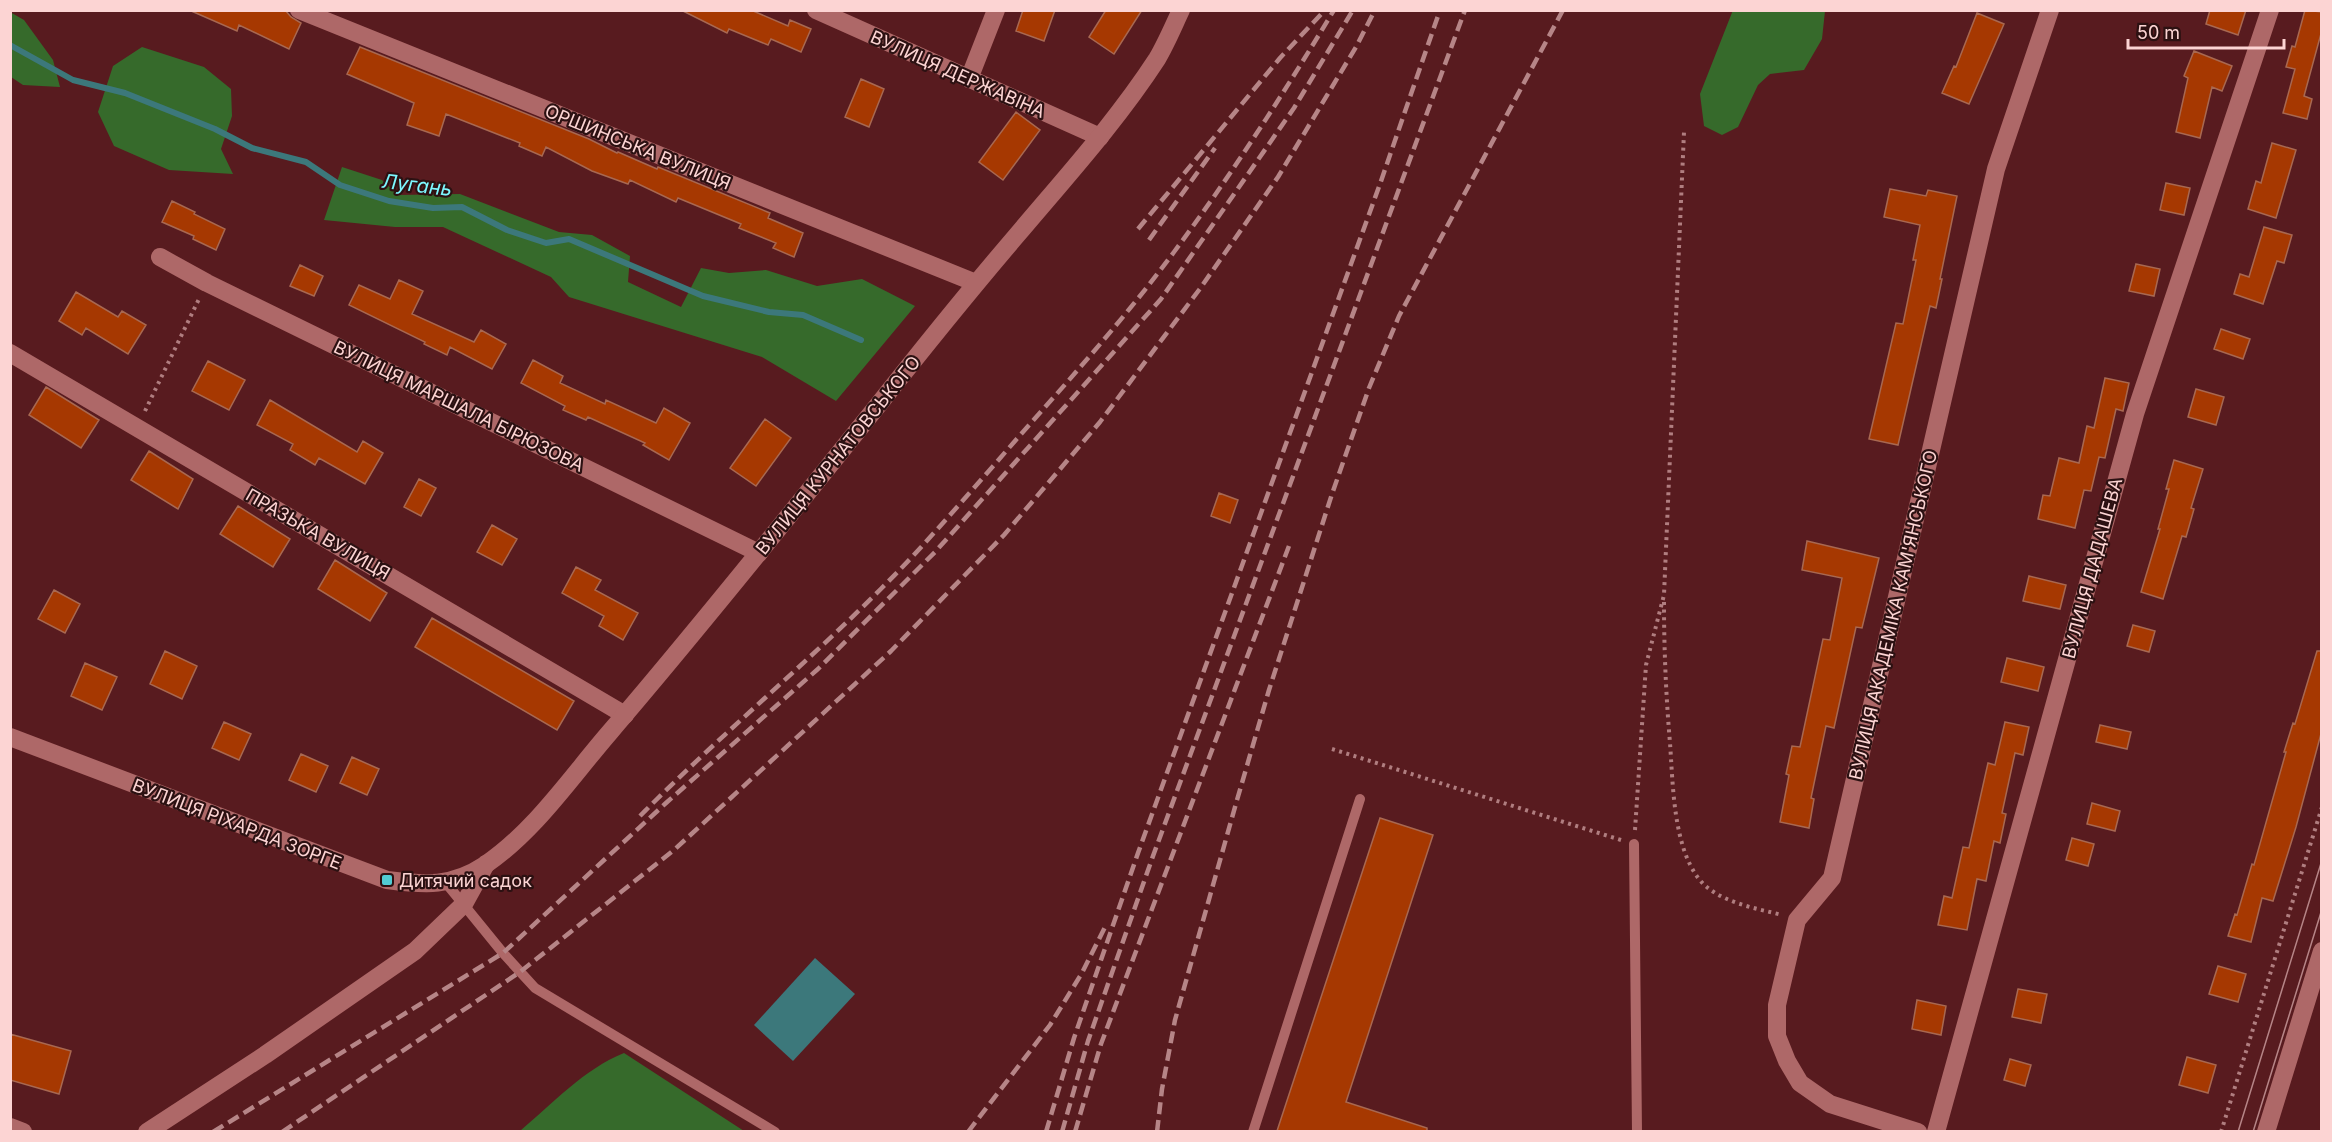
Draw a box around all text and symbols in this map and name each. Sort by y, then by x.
scale bar [2128,12,2284,50]
text: 50 m [2137,22,2180,43]
street label: ВУЛИЦЯ ДЕРЖАВІНА [867,26,1049,122]
street label: ОРШИНСЬКА ВУЛИЦЯ [542,100,734,194]
water label: Лугань [381,169,453,201]
street label: ВУЛИЦЯ МАРШАЛА БІРЮЗОВА [330,336,588,476]
street label: ВУЛИЦЯ КУРНАТОВСЬКОГО [751,352,925,558]
street label: ВУЛИЦЯ АКАДЕМІКА КАМ'ЯНСЬКОГО [1845,448,1941,782]
street label: ВУЛИЦЯ ДАДАШЕВА [2058,475,2126,661]
street label: ПРАЗЬКА ВУЛИЦЯ [242,484,394,584]
street label: ВУЛИЦЯ РІХАРДА ЗОРГЕ [130,774,344,874]
place label: Дитячий садок [399,870,532,891]
marker: Дитячий садок [380,873,394,887]

